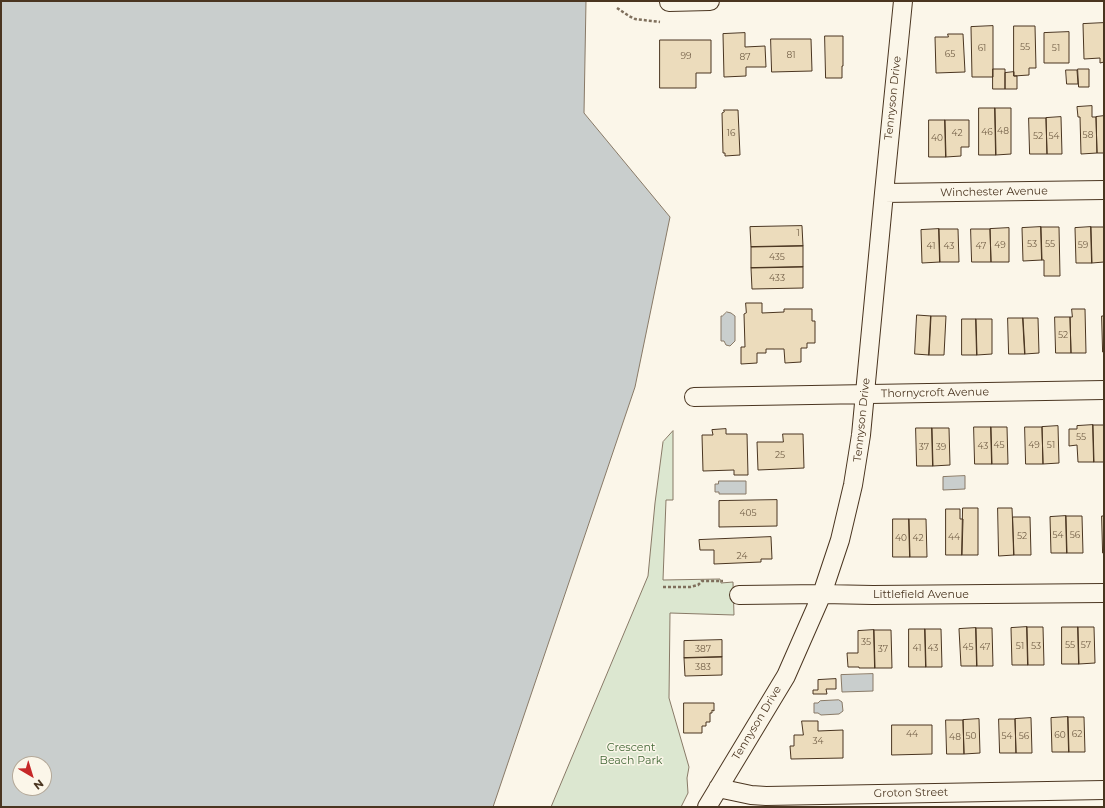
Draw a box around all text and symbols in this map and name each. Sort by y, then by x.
house number: 55 [1020,42,1030,52]
house number: 61 [978,43,986,53]
house number: 51 [1052,43,1060,53]
house number: 65 [945,49,955,59]
house number: 81 [787,50,795,60]
house number: 99 [681,51,691,61]
house number: 87 [739,52,751,62]
street label: Tennyson Drive [882,55,904,141]
house number: 48 [997,126,1009,136]
house number: 46 [981,127,993,137]
house number: 16 [727,128,735,138]
house number: 42 [951,128,963,138]
house number: 58 [1083,130,1093,140]
house number: 52 [1033,131,1043,141]
house number: 54 [1048,131,1060,141]
house number: 40 [931,133,943,143]
street label: Winchester Avenue [940,184,1048,200]
house number: 1 [796,228,800,238]
house number: 53 [1027,239,1037,249]
house number: 55 [1045,239,1055,249]
house number: 49 [994,240,1006,250]
house number: 59 [1078,240,1088,250]
house number: 41 [927,241,935,251]
house number: 43 [944,241,954,251]
house number: 47 [976,241,986,251]
house number: 435 [769,252,785,262]
house number: 433 [769,273,785,283]
house number: 52 [1058,330,1068,340]
street label: Tennyson Drive [851,377,873,463]
street label: Thornycroft Avenue [881,385,989,401]
house number: 55 [1076,432,1086,442]
house number: 45 [993,440,1005,450]
house number: 49 [1028,440,1040,450]
house number: 51 [1047,440,1055,450]
house number: 43 [978,441,988,451]
house number: 37 [919,442,929,452]
house number: 39 [936,442,946,452]
house number: 25 [775,450,785,460]
house number: 405 [739,508,757,518]
house number: 54 [1052,530,1064,540]
house number: 56 [1070,530,1080,540]
house number: 52 [1017,531,1027,541]
house number: 44 [948,532,960,542]
house number: 40 [895,533,907,543]
house number: 42 [912,533,924,543]
house number: 24 [737,551,747,561]
street label: Littlefield Avenue [873,588,969,602]
house number: 35 [861,637,871,647]
house number: 55 [1065,640,1075,650]
house number: 57 [1081,640,1091,650]
house number: 51 [1016,641,1024,651]
house number: 53 [1031,641,1041,651]
house number: 45 [962,642,974,652]
house number: 47 [980,642,990,652]
house number: 41 [913,643,921,653]
house number: 43 [928,643,938,653]
house number: 387 [695,644,711,654]
house number: 37 [878,644,888,654]
house number: 383 [695,662,711,672]
street label: Tennyson Drive [730,683,784,763]
house number: 44 [906,729,918,739]
house number: 62 [1072,729,1082,739]
house number: 60 [1054,730,1066,740]
house number: 50 [965,731,977,741]
house number: 54 [1001,731,1013,741]
house number: 56 [1019,731,1029,741]
house number: 48 [949,732,961,742]
house number: 34 [812,736,824,746]
park label: Crescent Beach Park [600,741,662,767]
north arrow [12,756,52,796]
text: N [31,776,47,793]
street label: Groton Street [874,786,948,800]

